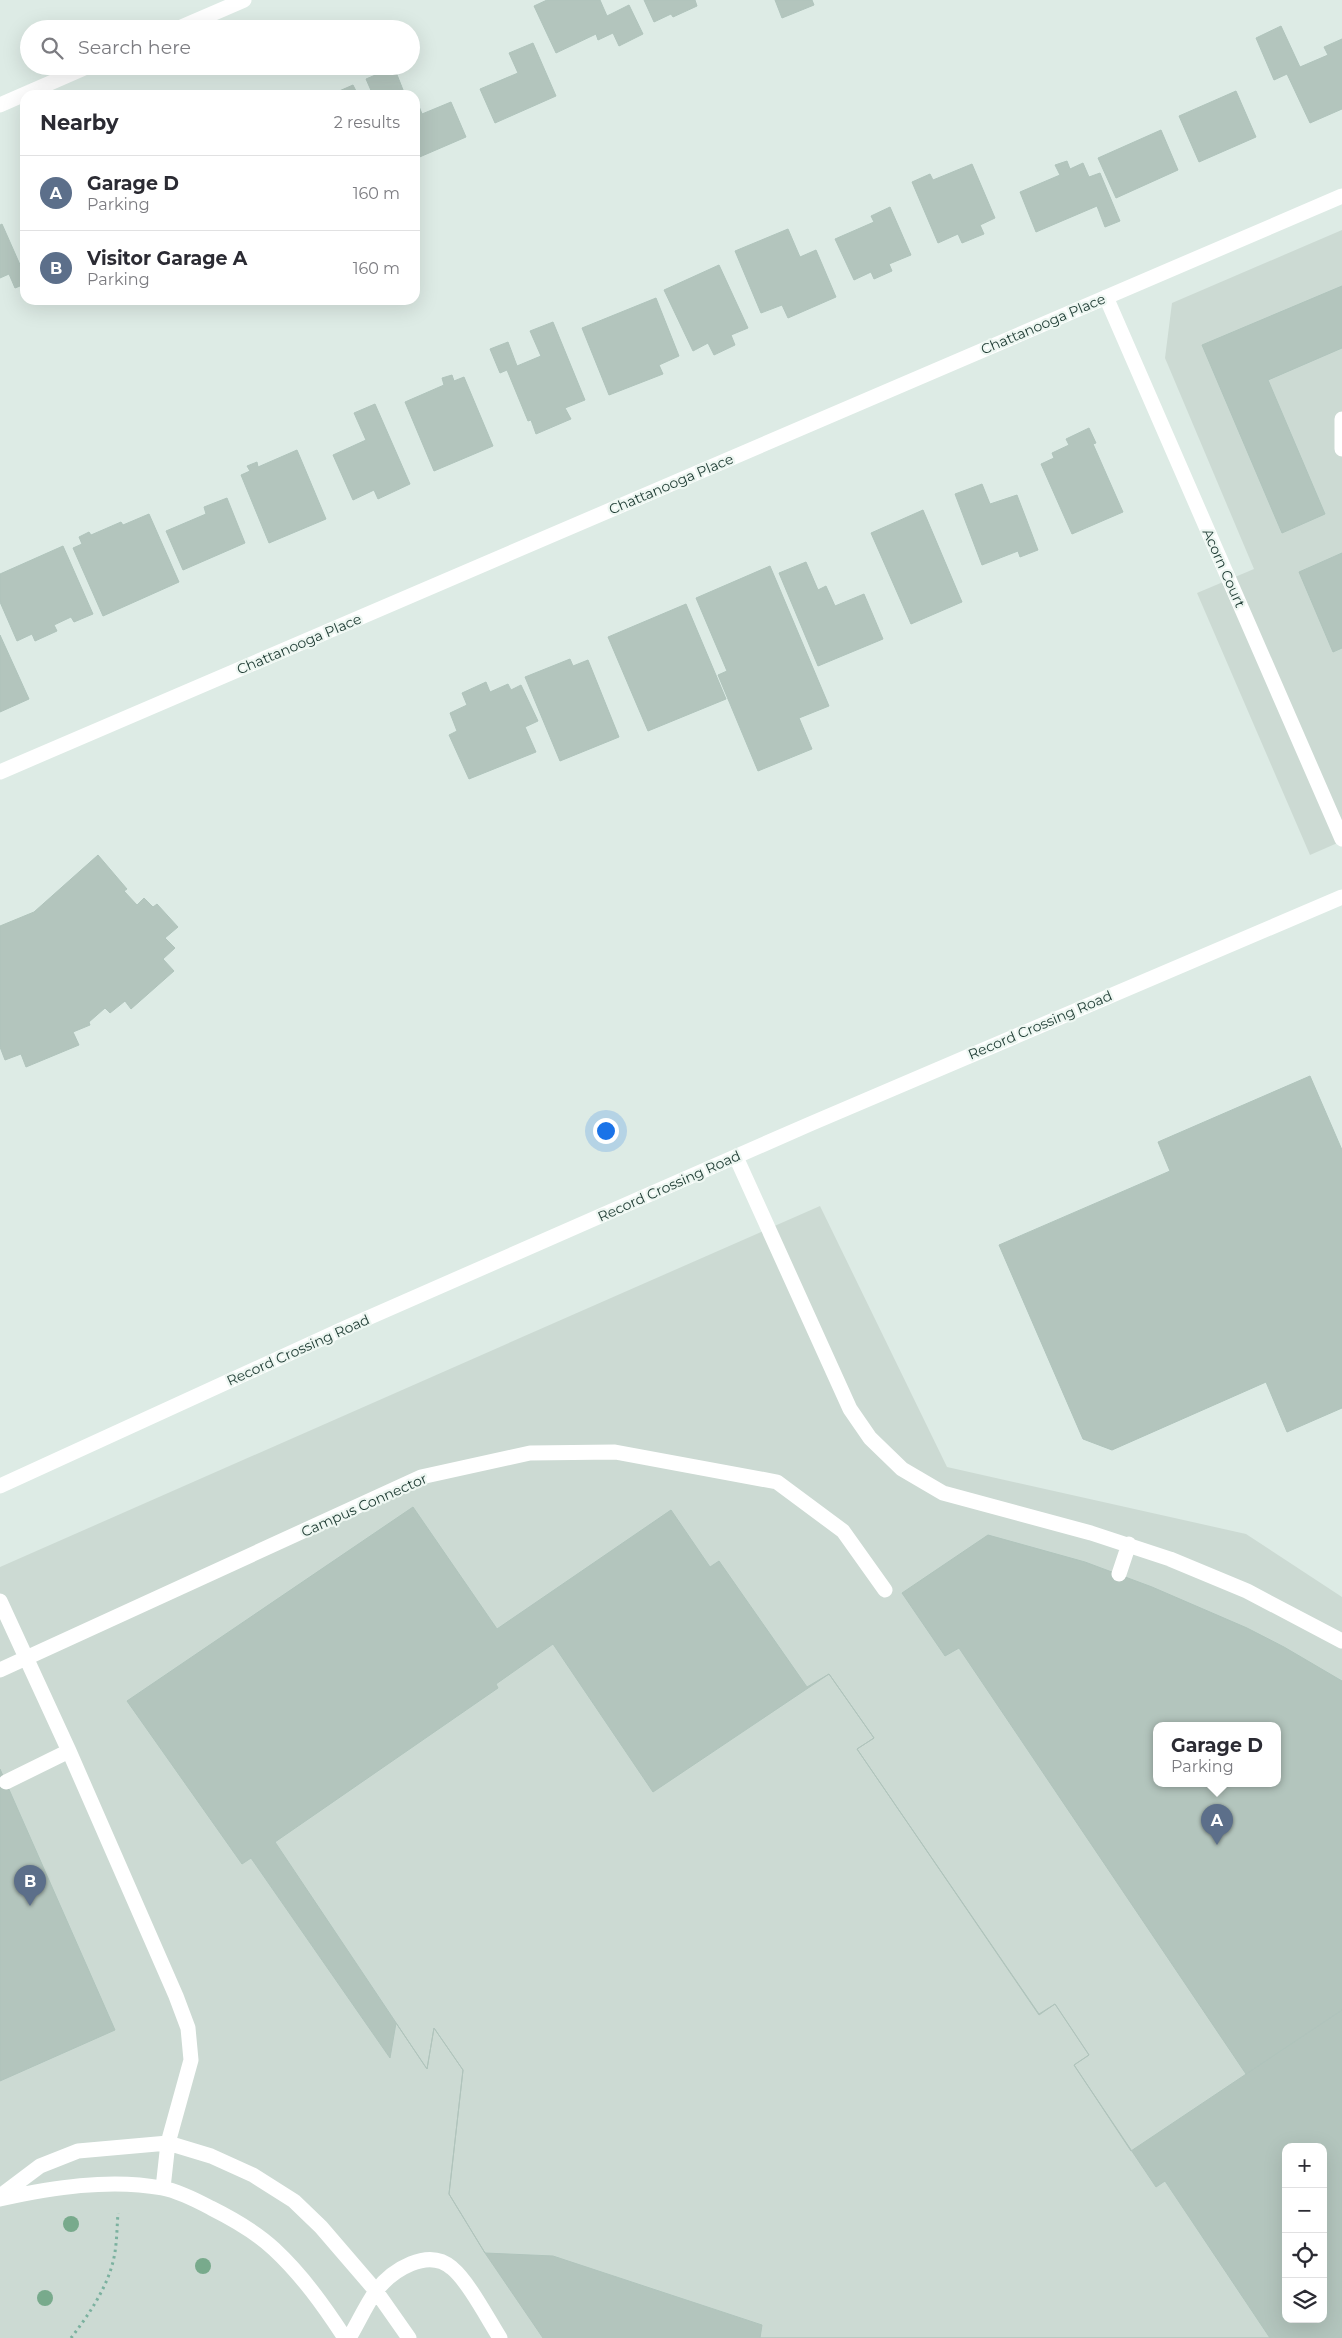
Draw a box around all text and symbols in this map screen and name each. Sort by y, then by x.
search box [20,20,420,75]
icon: search [38,34,66,62]
text: Search here [78,36,191,59]
text: Nearby [40,110,119,135]
text: 2 results [334,113,400,132]
text: Garage D [87,172,179,195]
text: A [50,184,62,203]
text: 160 m [353,184,400,203]
text: Parking [87,195,150,214]
text: Visitor Garage A [87,247,247,270]
text: B [50,259,62,278]
text: 160 m [353,259,400,278]
text: Parking [87,270,150,289]
street label: Chattanooga Place [978,290,1108,358]
street label: Chattanooga Place [606,450,736,518]
street label: Acorn Court [1199,526,1250,611]
street label: Chattanooga Place [234,610,364,678]
street label: Record Crossing Road [965,987,1115,1063]
your location [593,1118,619,1144]
street label: Record Crossing Road [595,1146,743,1226]
street label: Record Crossing Road [224,1310,372,1390]
street label: Campus Connector [298,1469,430,1541]
popup [1153,1722,1281,1787]
text: Garage D [1171,1734,1263,1757]
text: Parking [1171,1757,1234,1776]
pin: A [1201,1804,1233,1845]
pin: B [14,1865,46,1906]
map controls [1282,2143,1327,2323]
button: + [1282,2143,1327,2188]
button: − [1282,2188,1327,2233]
button: locate [1282,2233,1327,2278]
button: layers [1282,2278,1327,2323]

